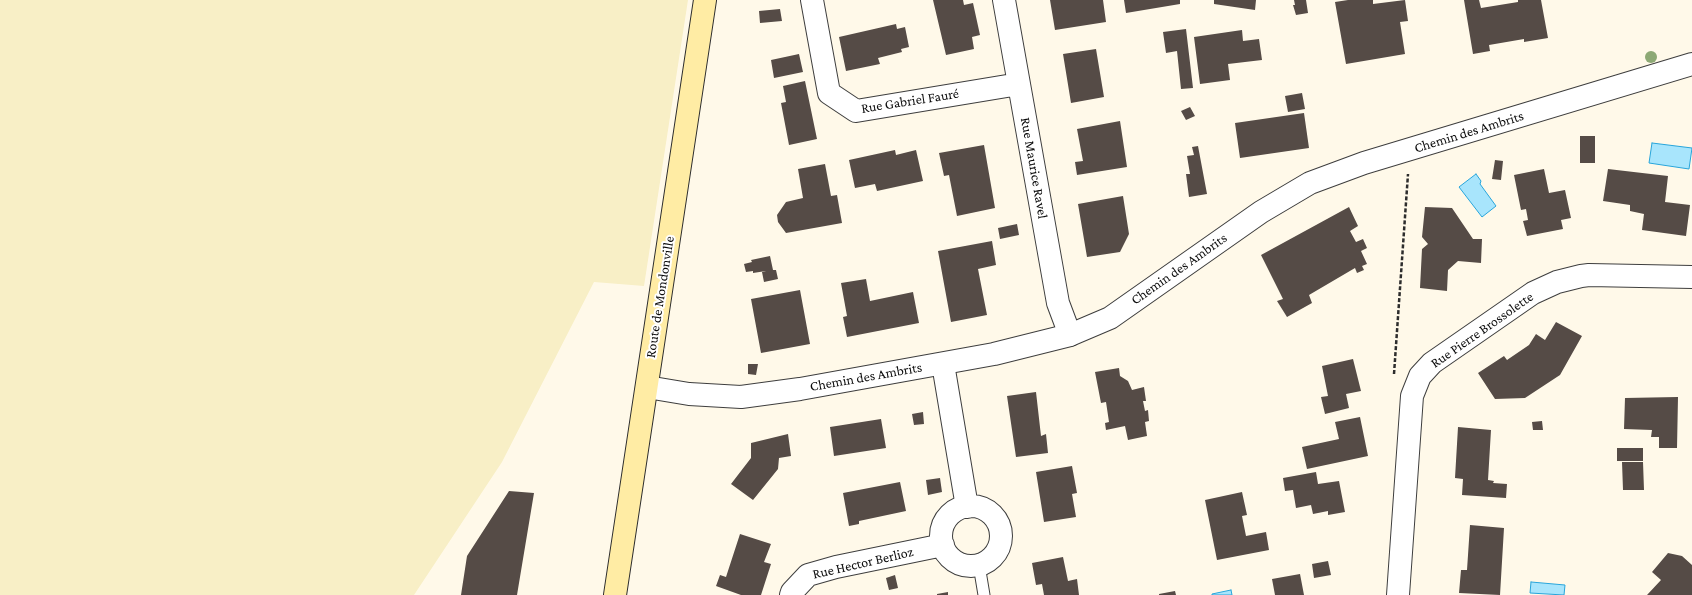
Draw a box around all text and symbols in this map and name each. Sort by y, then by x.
street label: Rue Gabriel Fauré [860,85,960,117]
street label: Chemin des Ambrits [1412,107,1526,157]
street label: Rue Maurice Ravel [1017,116,1051,220]
street label: Chemin des Ambrits [1128,230,1230,308]
street label: Route de Mondonville [642,235,678,359]
street label: Rue Pierre Brossolette [1427,288,1537,372]
street label: Chemin des Ambrits [809,359,923,395]
street label: Rue Hector Berlioz [811,543,915,583]

